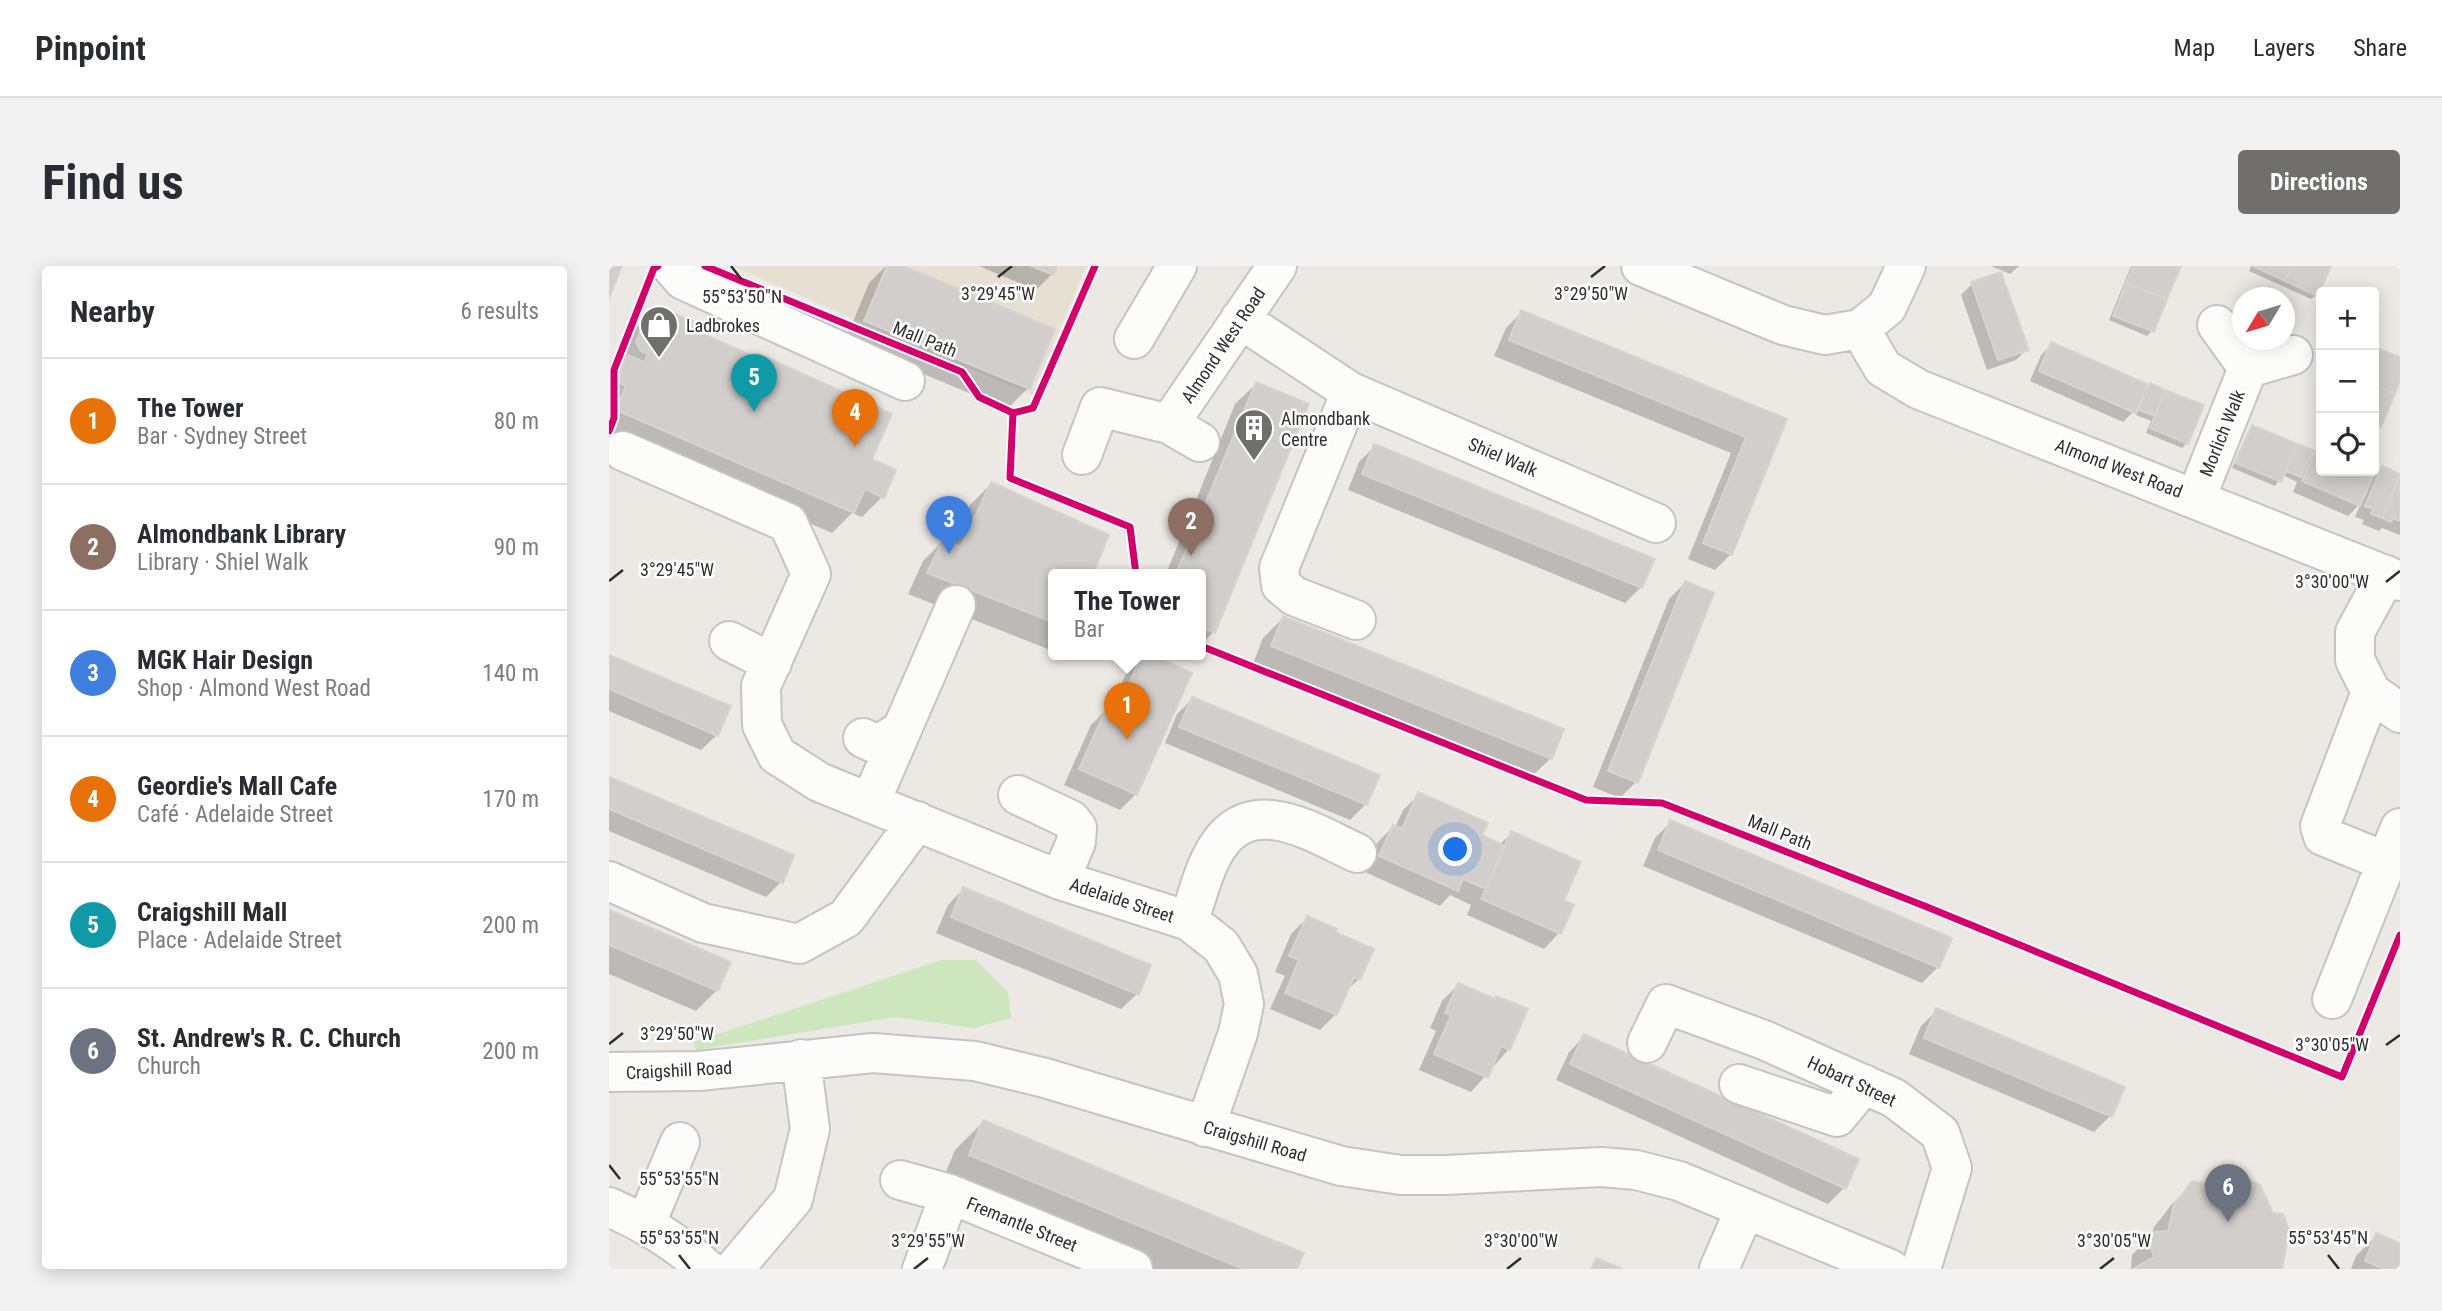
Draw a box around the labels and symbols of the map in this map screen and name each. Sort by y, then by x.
text: 3°29'45"W [961,283,1035,304]
street label: Almond West Road [1177,283,1269,407]
text: 3°29'50"W [1554,283,1628,304]
text: 55°53'50"N [702,286,782,307]
north arrow [2232,287,2295,350]
shop icon: Ladbrokes [638,304,680,359]
place label: Ladbrokes [686,315,760,336]
street label: Mall Path [890,317,960,361]
pin: 5 [731,354,777,412]
street label: Morlich Walk [2195,387,2249,479]
pin: 4 [832,389,878,447]
building icon: Almondbank Centre [1233,407,1275,462]
place label: Almondbank Centre [1281,408,1370,450]
street label: Shiel Walk [1465,433,1541,481]
street label: Almond West Road [2052,434,2186,502]
pin: 3 [926,496,972,554]
pin: 2 [1168,498,1214,556]
text: 3°29'45"W [640,559,714,580]
text: 3°30'00"W [2295,571,2369,592]
pin: 1 [1104,682,1150,740]
street label: Mall Path [1745,810,1815,854]
your location [1438,832,1472,866]
street label: Adelaide Street [1067,873,1177,927]
text: 3°29'50"W [640,1023,714,1044]
text: 3°30'05"W [2295,1034,2369,1055]
street label: Hobart Street [1804,1051,1900,1111]
street label: Craigshill Road [625,1057,733,1083]
street label: Craigshill Road [1201,1116,1309,1166]
pin: 6 [2205,1164,2251,1222]
text: 55°53'55"N [639,1168,719,1189]
street label: Fremantle Street [964,1192,1080,1256]
text: 55°53'55"N [639,1227,719,1248]
text: 55°53'45"N [2288,1227,2368,1248]
text: 3°29'55"W [891,1230,965,1251]
text: 3°30'00"W [1484,1230,1558,1251]
text: 3°30'05"W [2077,1230,2151,1251]

